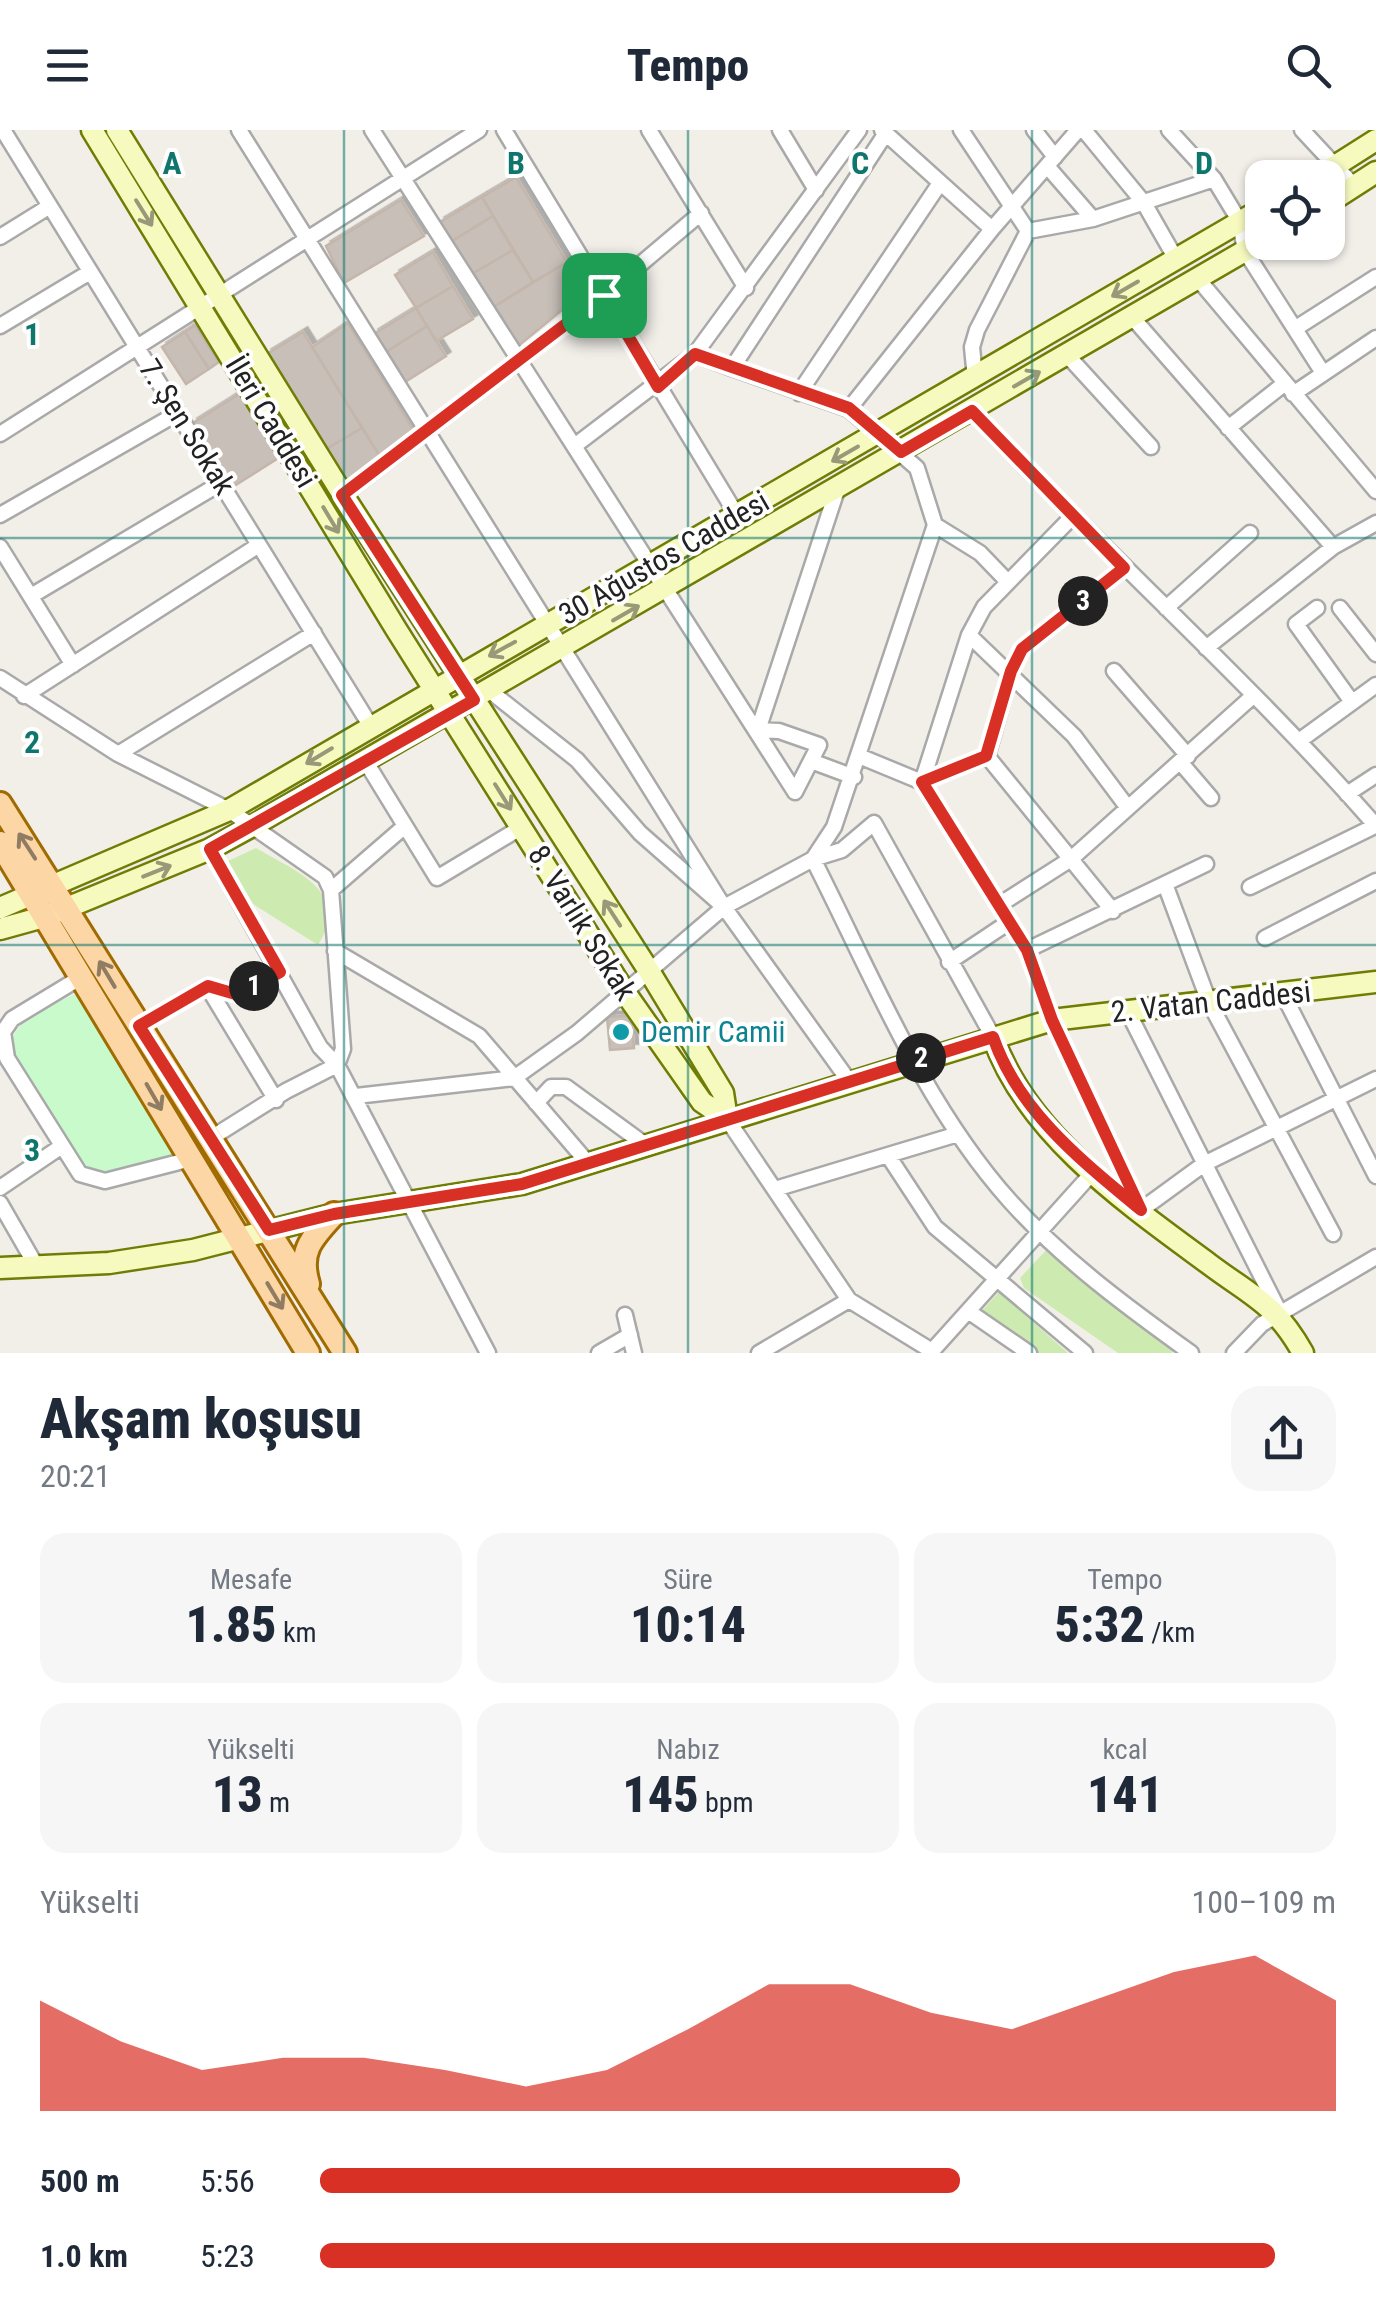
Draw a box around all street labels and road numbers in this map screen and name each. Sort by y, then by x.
street label: İleri Caddesi [219,350,324,494]
street label: 7. Şen Sokak [132,353,243,501]
street label: 30 Ağustos Caddesi [552,483,775,632]
street label: 8. Varlık Sokak [521,839,644,1007]
street label: 2. Vatan Caddesi [1109,974,1313,1029]

